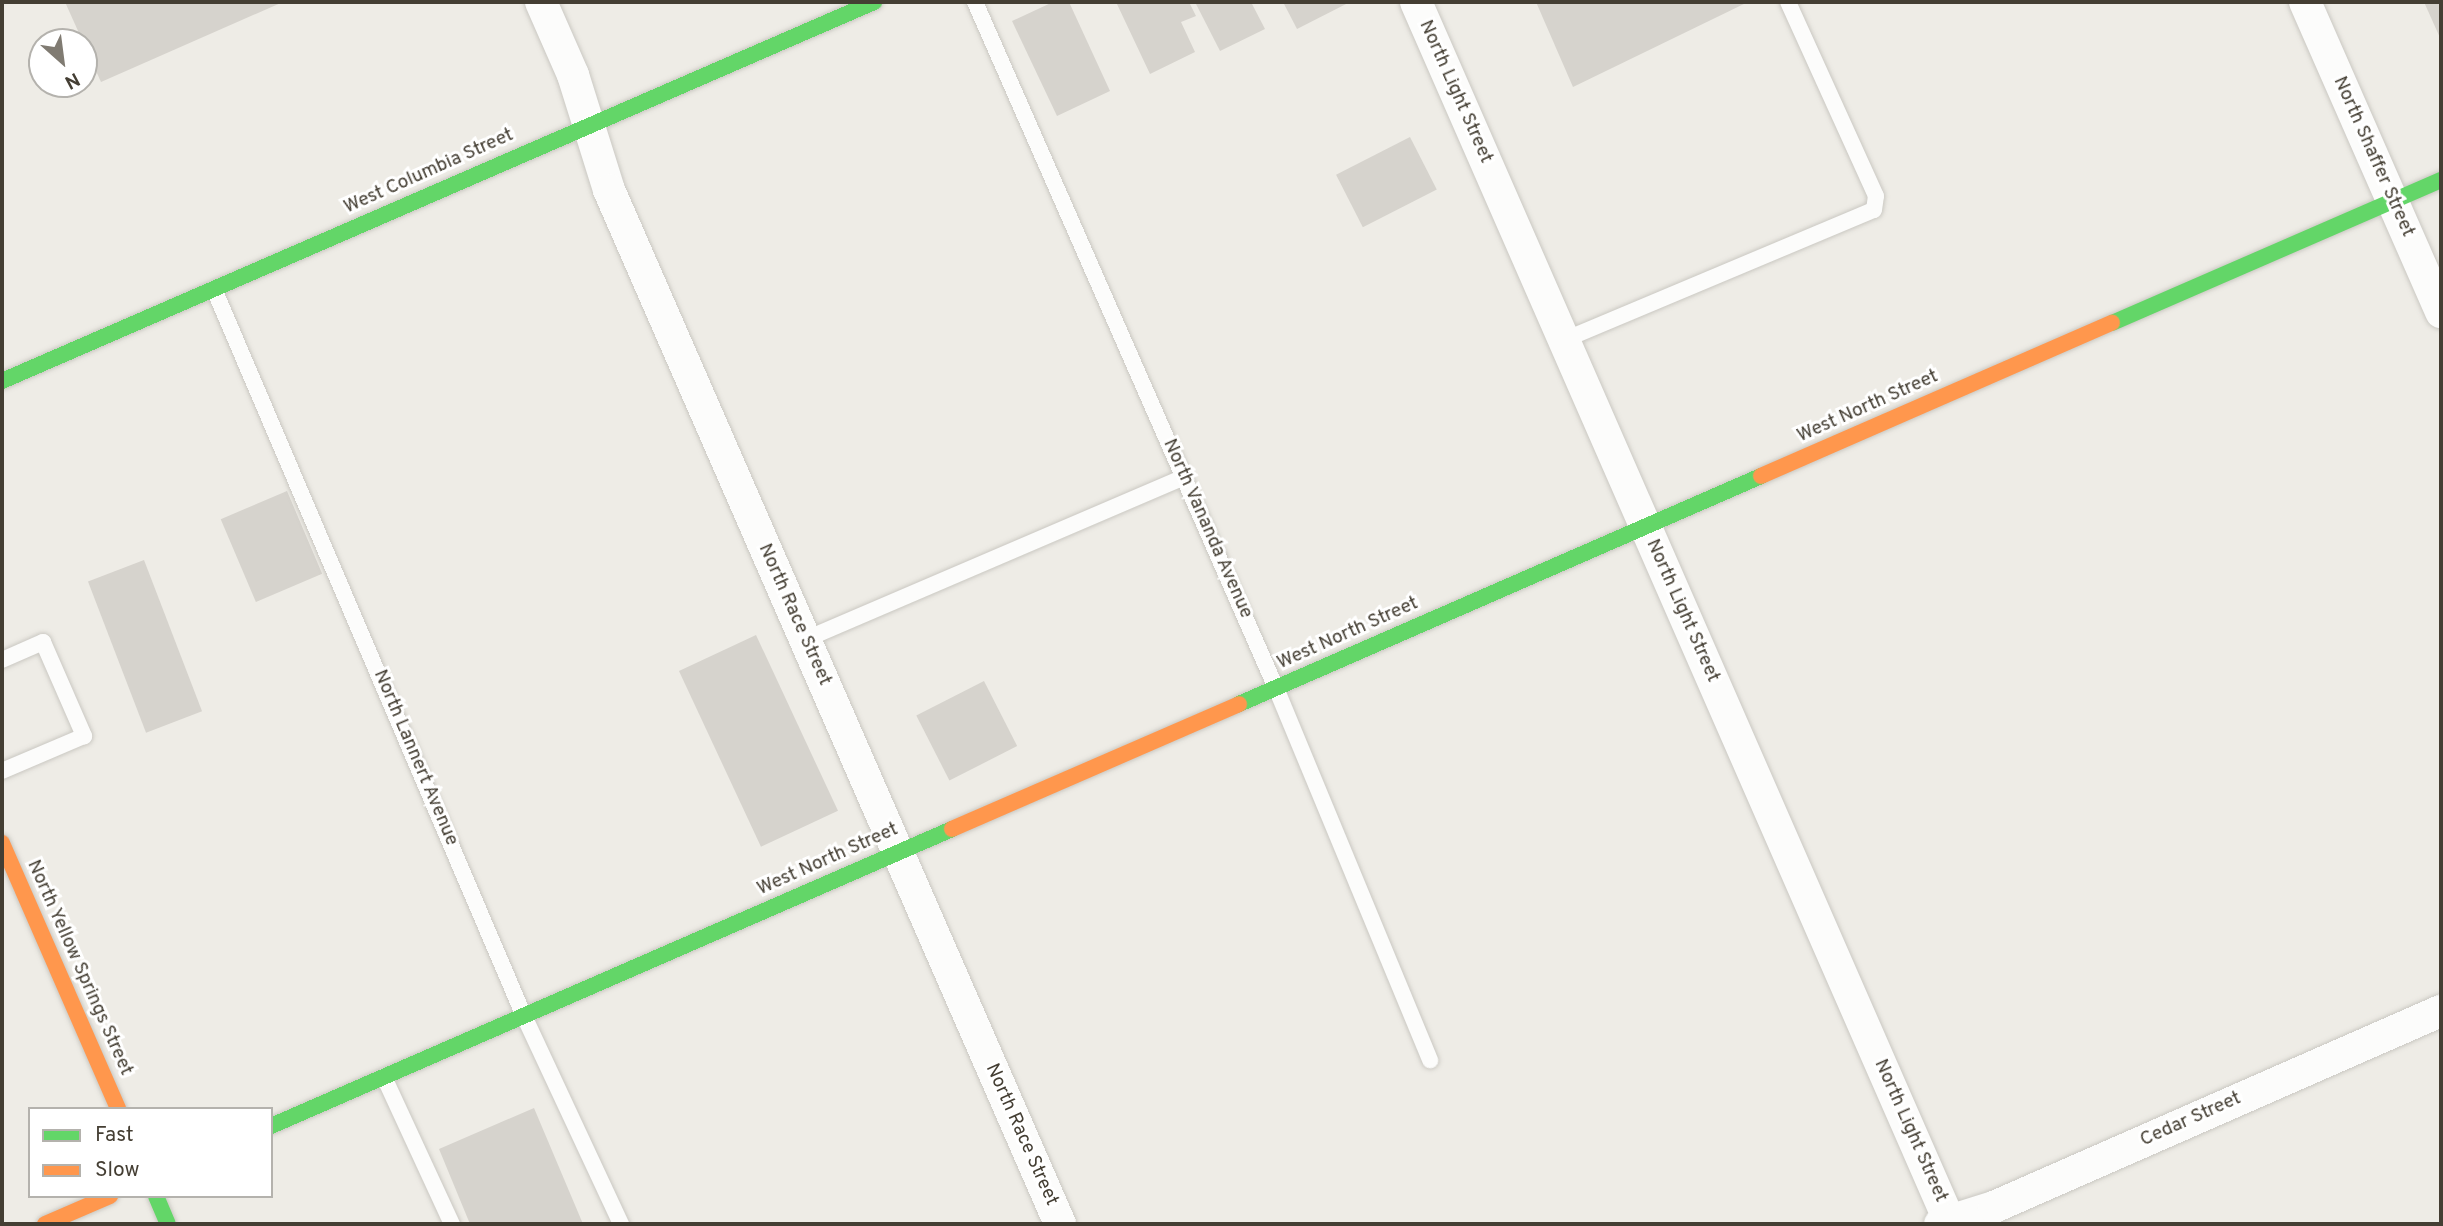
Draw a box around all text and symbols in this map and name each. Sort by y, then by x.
street label: North Light Street [1413,17,1497,167]
north arrow [28,28,98,98]
text: N [60,66,84,94]
street label: North Shaffer Street [2327,73,2419,241]
street label: West Columbia Street [341,124,517,220]
street label: West North Street [1794,366,1942,448]
street label: North Vananda Avenue [1157,435,1257,623]
street label: North Light Street [1640,536,1724,686]
street label: North Race Street [752,540,836,690]
street label: West North Street [1274,593,1422,675]
street label: North Lannert Avenue [367,666,463,850]
street label: West North Street [754,819,902,901]
street label: North Yellow Springs Street [21,856,137,1080]
street label: North Light Street [1868,1056,1952,1206]
street label: North Race Street [979,1060,1063,1210]
street label: Cedar Street [2137,1088,2245,1152]
legend [28,1107,273,1198]
text: Fast [95,1122,134,1149]
text: Slow [95,1157,140,1184]

